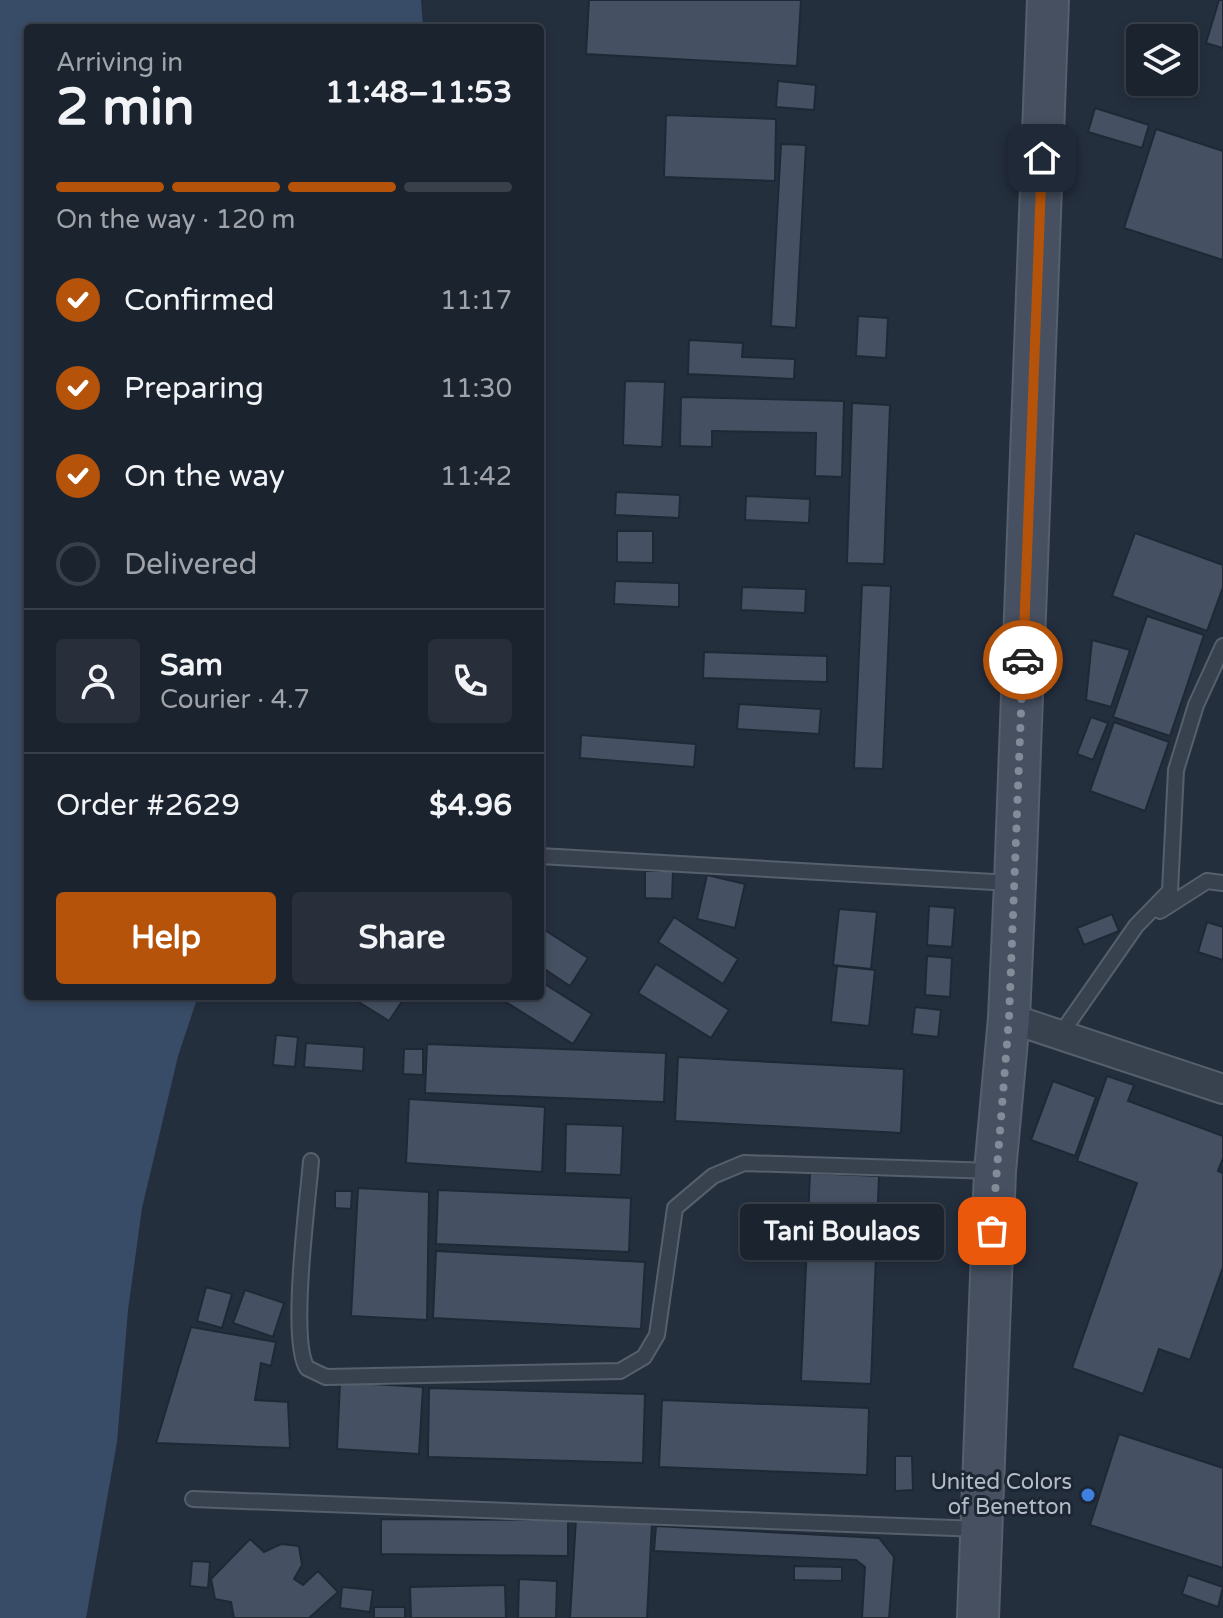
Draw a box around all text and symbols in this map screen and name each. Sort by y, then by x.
map controls [1126,24,1198,96]
button: layers [1126,24,1198,96]
text: Arriving in [56,47,183,78]
text: 11:48–11:53 [325,74,512,111]
text: 2 min [56,76,195,139]
pin [1008,124,1076,192]
icon: home [1020,136,1064,180]
text: On the way · 120 m [56,204,295,235]
icon: check [56,278,100,322]
text: Confirmed [124,282,275,319]
text: 11:17 [440,285,512,316]
icon: check [56,366,100,410]
text: Preparing [124,370,264,407]
text: 11:30 [440,373,512,404]
icon: check [56,454,100,498]
text: On the way [124,458,285,495]
text: 11:42 [440,461,512,492]
text: Delivered [124,546,258,583]
courier [983,620,1063,700]
icon: car [1001,638,1045,682]
button: person [56,639,140,723]
button: phone [428,639,512,723]
text: Sam [160,647,223,684]
text: Courier · 4.7 [160,684,310,715]
text: Order #2629 [56,787,240,824]
text: $4.96 [429,787,512,824]
button: Help [56,892,276,984]
button: Share [292,892,512,984]
pin [958,1197,1026,1265]
callout: Tani Boulaos [740,1203,944,1259]
icon: bag [970,1209,1014,1253]
text: Tani Boulaos [764,1216,920,1247]
place label: United Colors of Benetton [930,1469,1072,1520]
marker: United Colors of Benetton [1079,1486,1097,1504]

